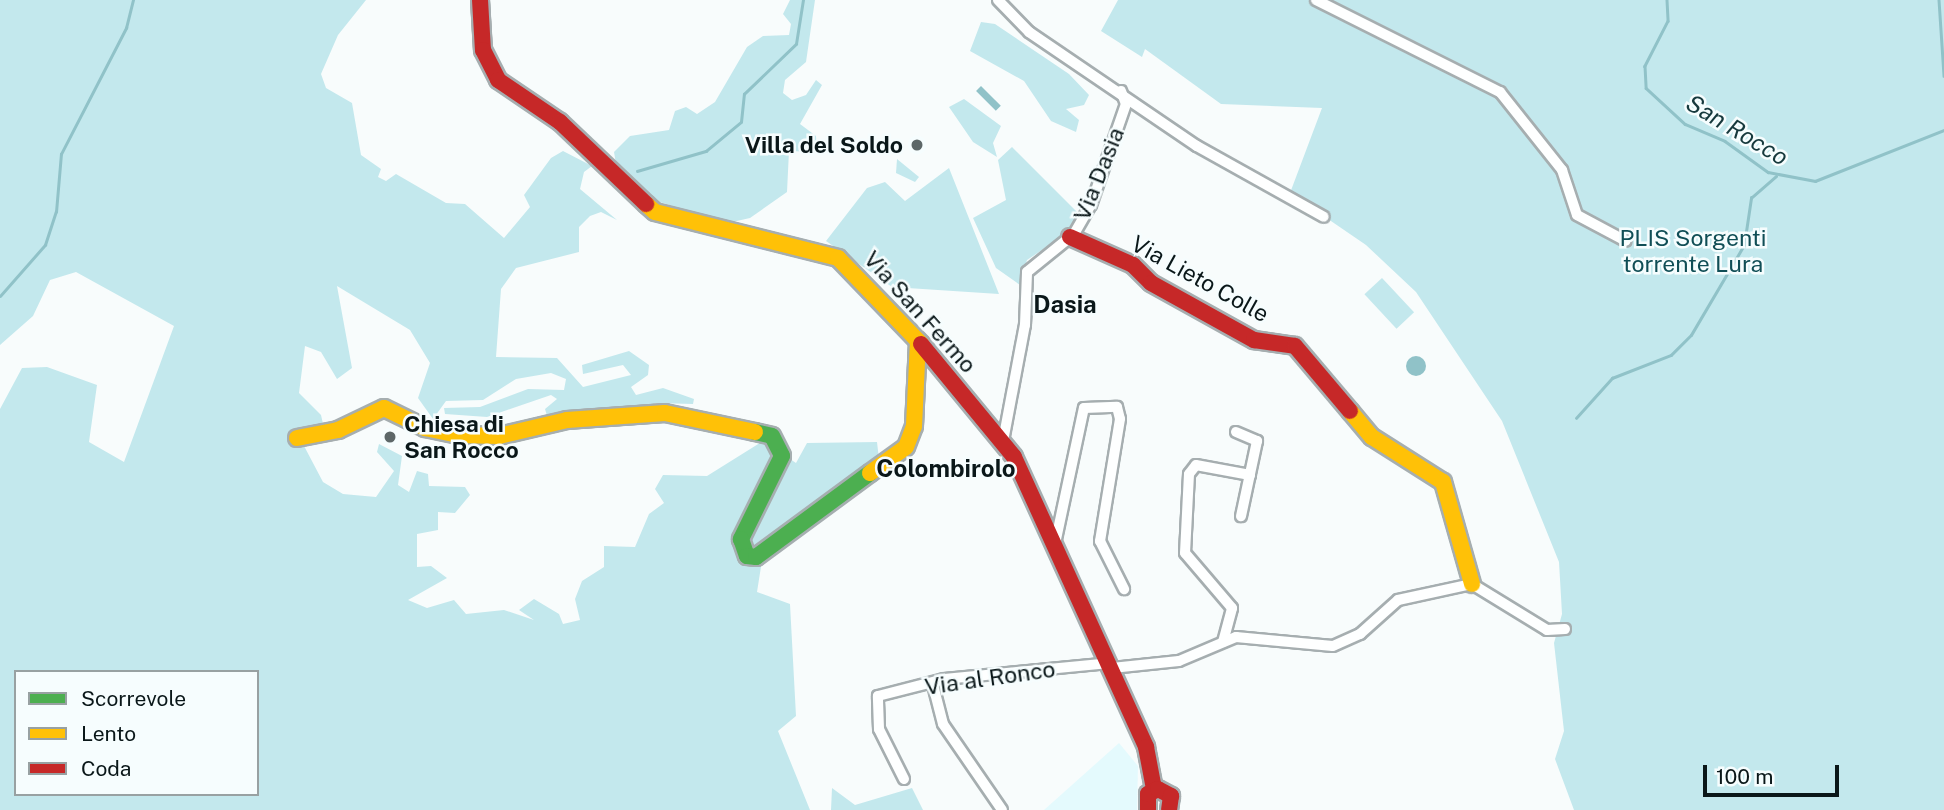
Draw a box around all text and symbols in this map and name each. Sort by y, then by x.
water label: San Rocco [1681,88,1793,172]
street label: Via Dasia [1068,123,1130,225]
place label: Villa del Soldo [745,131,903,159]
marker: Villa del Soldo [909,137,925,153]
park label: PLIS Sorgenti torrente Lura [1620,224,1766,278]
street label: Via Lieto Colle [1126,230,1274,328]
street label: Via San Fermo [858,245,982,379]
district label: Dasia [1033,291,1097,319]
place label: Chiesa di San Rocco [404,410,519,464]
marker: Chiesa di San Rocco [382,429,398,445]
district label: Colombirolo [876,455,1016,483]
street label: Via al Ronco [923,655,1057,701]
legend [14,670,259,796]
text: Scorrevole [81,686,186,711]
text: Lento [81,721,136,746]
scale bar [1706,750,1842,794]
text: Coda [81,756,131,781]
text: 100 m [1716,764,1773,789]

